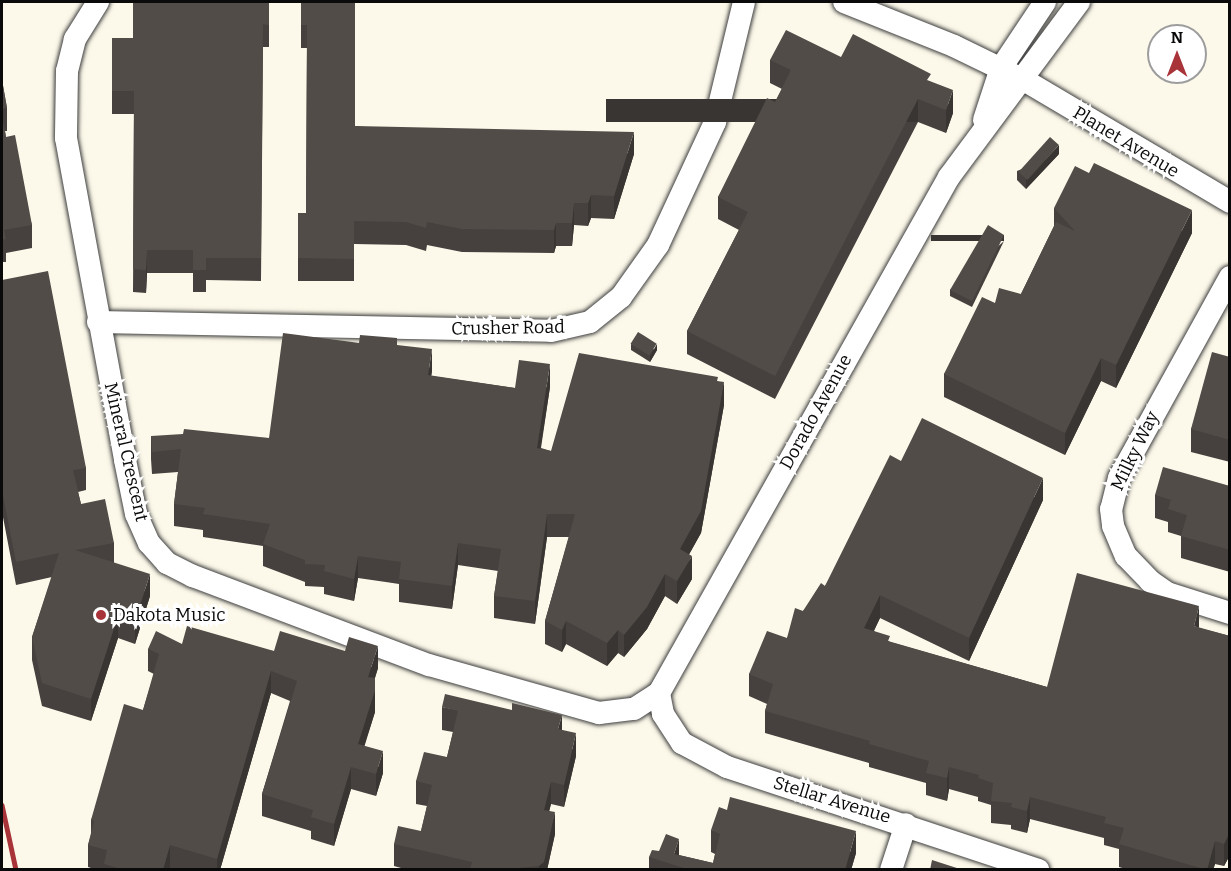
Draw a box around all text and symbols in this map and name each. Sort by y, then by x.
north arrow [1147,24,1207,84]
text: N [1171,28,1183,47]
street label: Planet Avenue [1069,102,1183,182]
street label: Crusher Road [451,316,565,340]
street label: Dorado Avenue [775,351,857,473]
street label: Mineral Crescent [99,380,153,524]
street label: Milky Way [1107,408,1163,494]
place label: Dakota Music [113,604,225,626]
marker: Dakota Music [94,608,108,622]
street label: Stellar Avenue [771,772,893,828]

